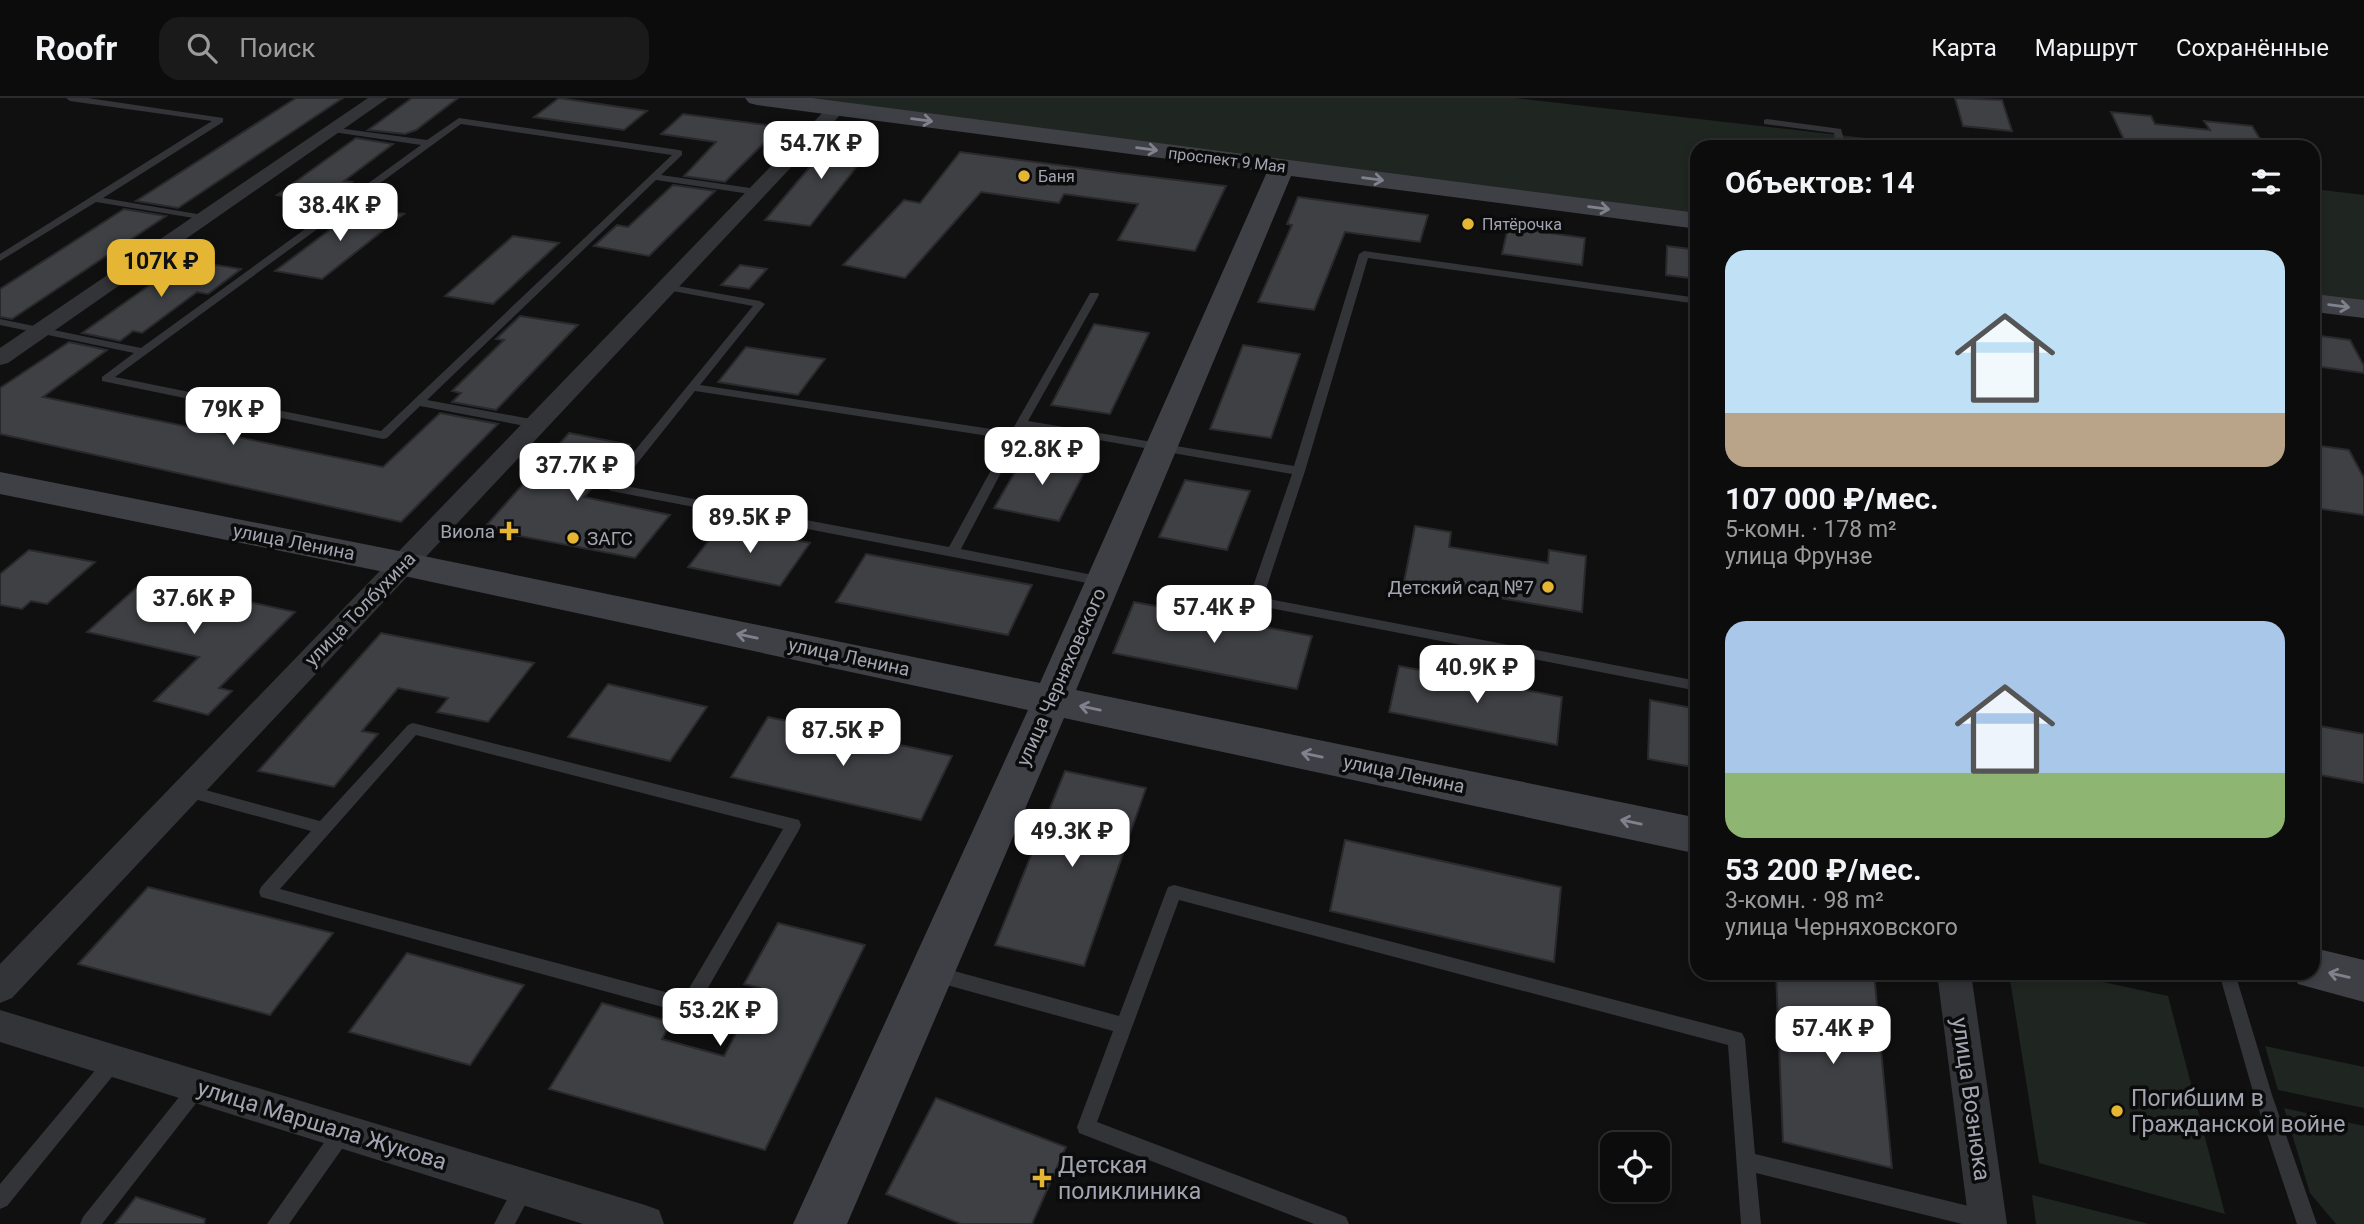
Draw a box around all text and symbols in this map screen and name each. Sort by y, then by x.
search box [159,17,649,80]
text: Roofr [35,29,117,68]
icon: search [183,29,221,67]
text: Поиск [239,33,315,63]
text: Карта [1931,34,1997,62]
text: Маршрут [2035,34,2138,62]
text: Сохранённые [2176,34,2329,62]
one-way arrow [910,114,933,127]
pin: 54.7K ₽ [756,122,886,181]
text: 54.7K ₽ [780,130,862,157]
one-way arrow [1136,143,1158,156]
street label: проспект 9 Мая [1167,143,1287,177]
icon: filters [2247,163,2285,201]
text: Объектов: 14 [1725,165,1915,200]
place label: Баня [1038,167,1075,186]
marker: Баня [1016,168,1032,184]
one-way arrow [1361,173,1384,186]
pin: 38.4K ₽ [275,184,405,243]
text: 38.4K ₽ [299,192,381,219]
one-way arrow [1587,202,1610,215]
place label: Пятёрочка [1482,215,1562,234]
marker: Пятёрочка [1460,216,1476,232]
pin: 107K ₽ [104,240,218,299]
text: 107K ₽ [123,248,199,275]
icon: home [1942,295,2068,421]
one-way arrow [2327,300,2350,313]
pin: 79K ₽ [184,388,282,447]
text: 79K ₽ [202,396,264,423]
pin: 92.8K ₽ [977,428,1107,487]
text: 92.8K ₽ [1001,436,1083,463]
pin: 37.7K ₽ [512,444,642,503]
text: 37.7K ₽ [536,452,618,479]
text: 107 000 ₽/мес. [1725,481,1939,516]
pin: 89.5K ₽ [685,496,815,555]
text: 89.5K ₽ [709,504,791,531]
text: 5-комн. · 178 m² [1725,516,1897,543]
street label: улица Ленина [231,519,357,565]
place label: Виола [440,520,495,543]
marker: Виола [501,523,517,539]
place label: ЗАГС [587,527,633,550]
marker: ЗАГС [565,530,581,546]
text: улица Фрунзе [1725,543,1872,570]
street label: улица Толбухина [300,547,420,671]
pin: 37.6K ₽ [129,576,259,636]
place label: Детский сад №7 [1388,576,1534,599]
marker: Детский сад №7 [1540,579,1556,595]
street label: улица Черняховского [1011,584,1111,770]
text: 37.6K ₽ [153,585,235,612]
pin: 57.4K ₽ [1149,586,1279,645]
text: 57.4K ₽ [1173,594,1255,621]
one-way arrow [736,628,759,642]
street label: улица Ленина [786,633,912,681]
pin: 40.9K ₽ [1412,646,1542,705]
text: 40.9K ₽ [1436,654,1518,681]
icon: home [1942,666,2068,792]
one-way arrow [1079,700,1102,714]
pin: 87.5K ₽ [778,708,908,768]
text: 87.5K ₽ [802,717,884,744]
one-way arrow [1301,747,1324,761]
street label: улица Ленина [1341,750,1467,798]
pin: 49.3K ₽ [1007,810,1137,869]
one-way arrow [1620,814,1643,828]
text: 49.3K ₽ [1031,818,1113,845]
text: 53 200 ₽/мес. [1725,852,1922,887]
text: 3-комн. · 98 m² [1725,887,1884,914]
text: улица Черняховского [1725,914,1958,941]
one-way arrow [2328,968,2351,981]
pin: 53.2K ₽ [655,988,785,1048]
text: 53.2K ₽ [679,997,761,1024]
pin: 57.4K ₽ [1768,1006,1898,1066]
text: 57.4K ₽ [1792,1015,1874,1042]
street label: улица Вознюка [1946,1015,1996,1183]
street label: улица Маршала Жукова [194,1074,450,1176]
place label: Погибшим в Гражданской войне [2131,1085,2346,1138]
marker: Погибшим в Гражданской войне [2109,1103,2125,1119]
map controls [1600,1132,1670,1202]
button: locate [1600,1132,1670,1202]
place label: Детская поликлиника [1058,1152,1201,1205]
marker: Детская поликлиника [1032,1168,1052,1188]

